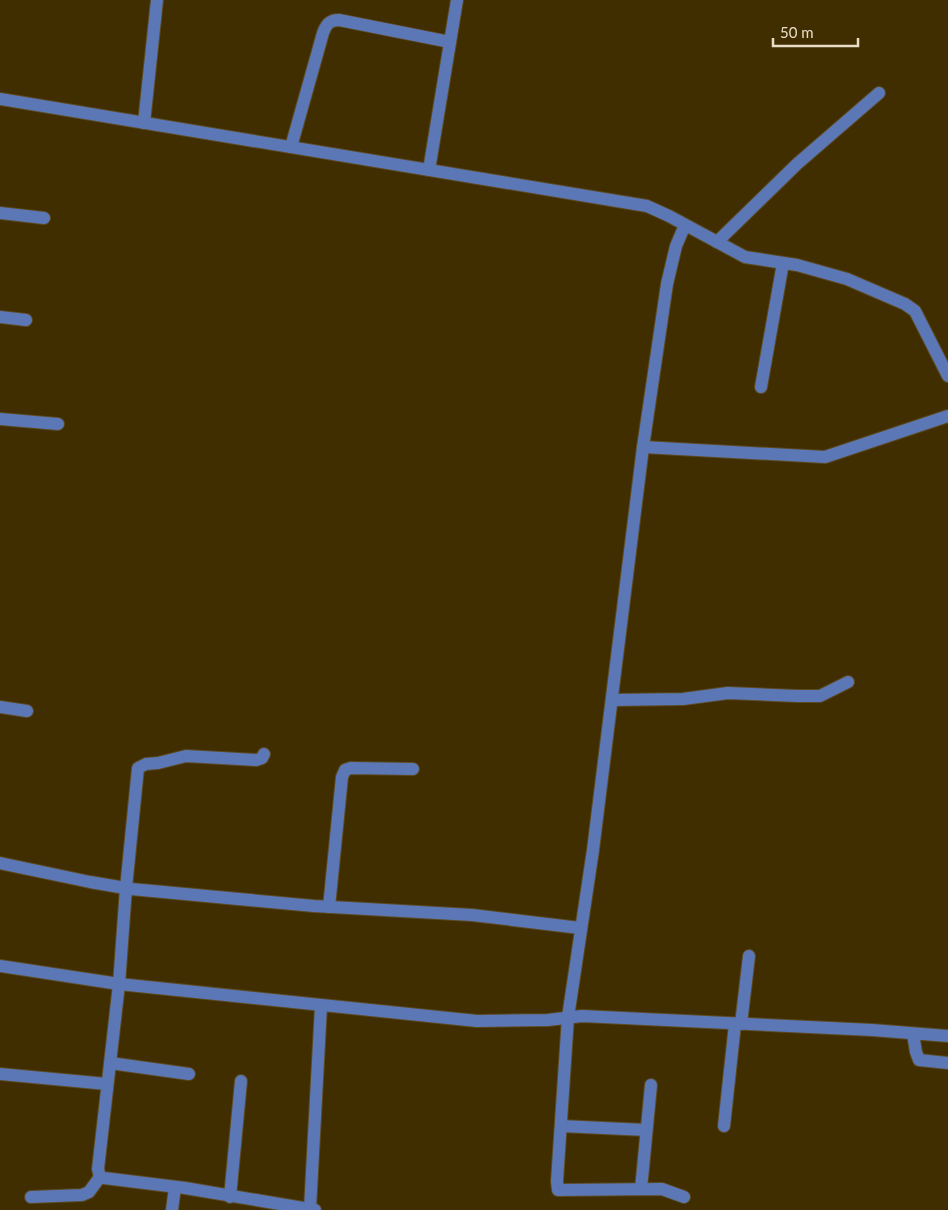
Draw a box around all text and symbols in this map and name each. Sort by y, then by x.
scale bar [773,15,858,47]
text: 50 m [780,23,814,41]

